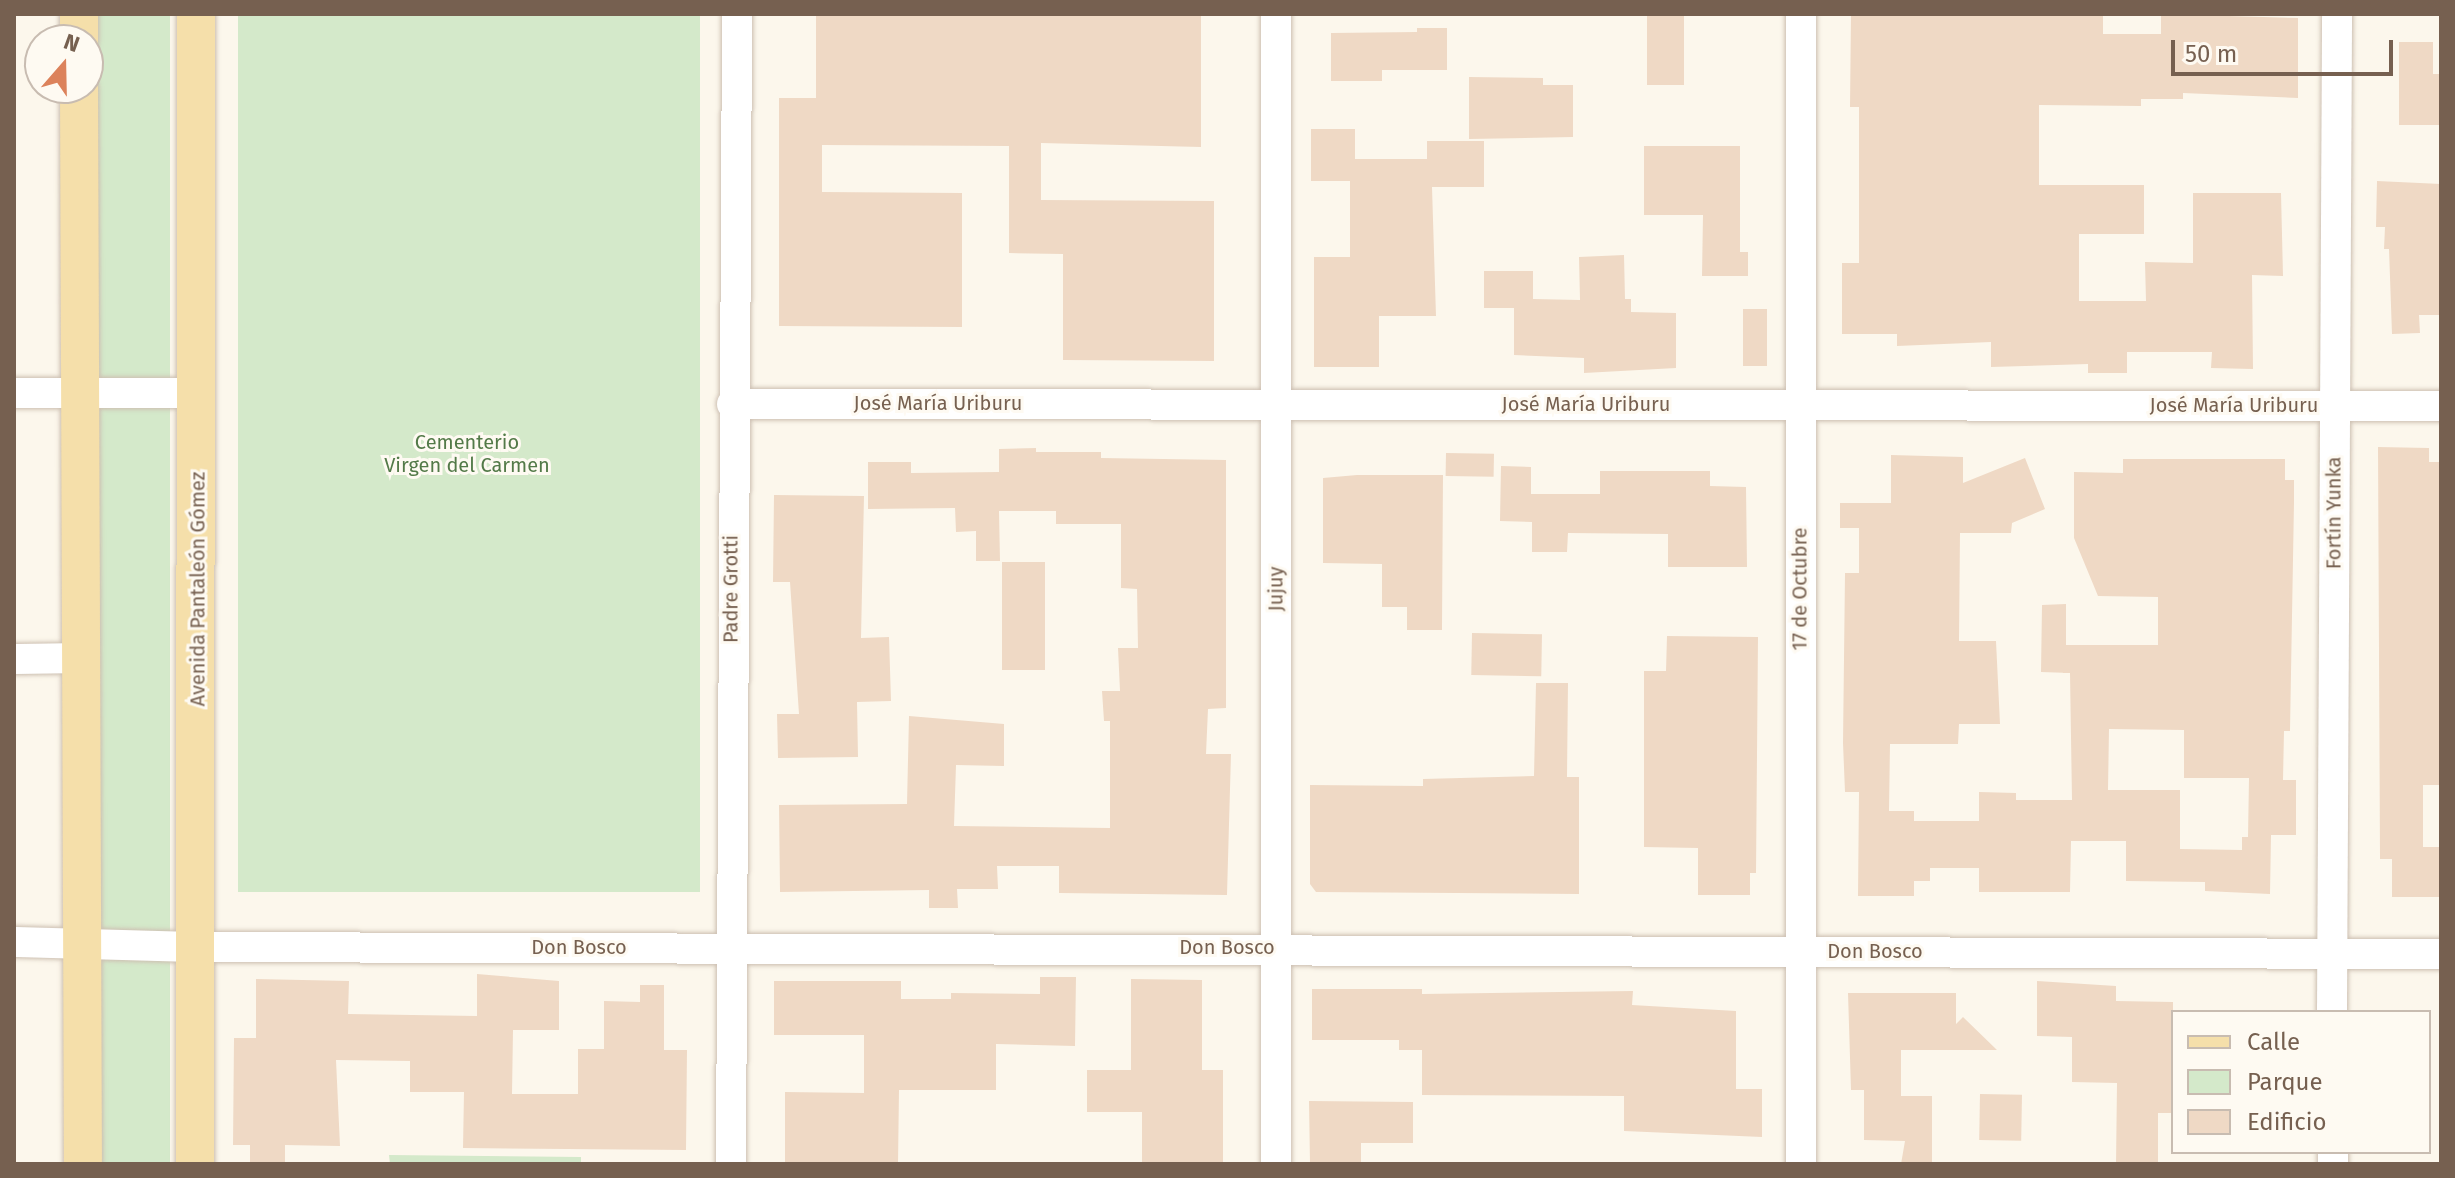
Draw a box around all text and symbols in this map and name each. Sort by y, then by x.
north arrow [24,24,104,104]
scale bar [2175,24,2397,74]
text: N [60,28,83,58]
text: 50 m [2185,40,2237,68]
street label: José María Uriburu [854,391,1022,415]
street label: José María Uriburu [1502,392,1670,416]
street label: José María Uriburu [2150,393,2318,417]
park label: Cementerio Virgen del Carmen [384,430,550,477]
street label: Fortín Yunka [2322,457,2346,569]
street label: Avenida Pantaleón Gómez [186,472,210,706]
street label: 17 de Octubre [1788,527,1812,651]
street label: Padre Grotti [719,535,743,643]
street label: Jujuy [1264,567,1288,611]
street label: Don Bosco [531,935,627,959]
street label: Don Bosco [1179,935,1275,959]
street label: Don Bosco [1827,939,1923,963]
legend [2171,1010,2431,1154]
text: Calle [2247,1028,2300,1056]
text: Parque [2247,1068,2323,1096]
text: Edificio [2247,1108,2327,1136]

